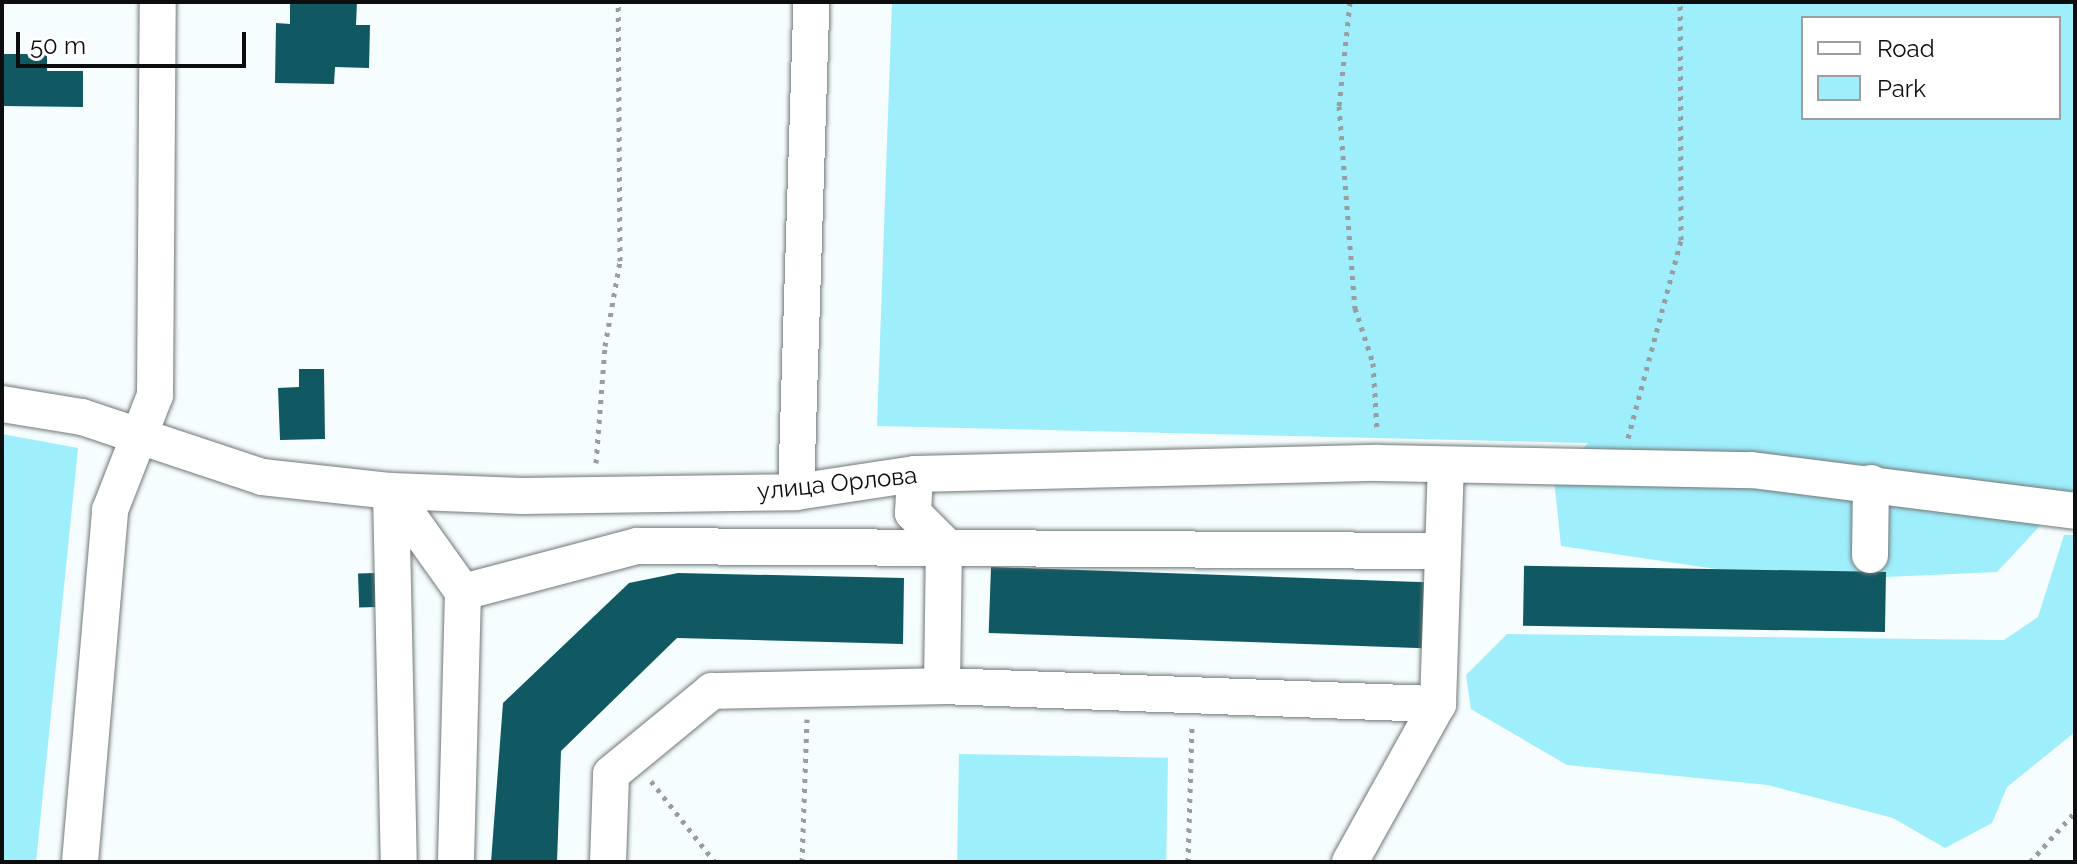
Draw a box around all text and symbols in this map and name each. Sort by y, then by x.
scale bar [20,16,250,66]
legend [1801,16,2061,120]
text: 50 m [30,31,86,60]
text: Road [1877,34,1935,63]
text: Park [1877,74,1926,103]
street label: улица Орлова [756,460,918,506]

